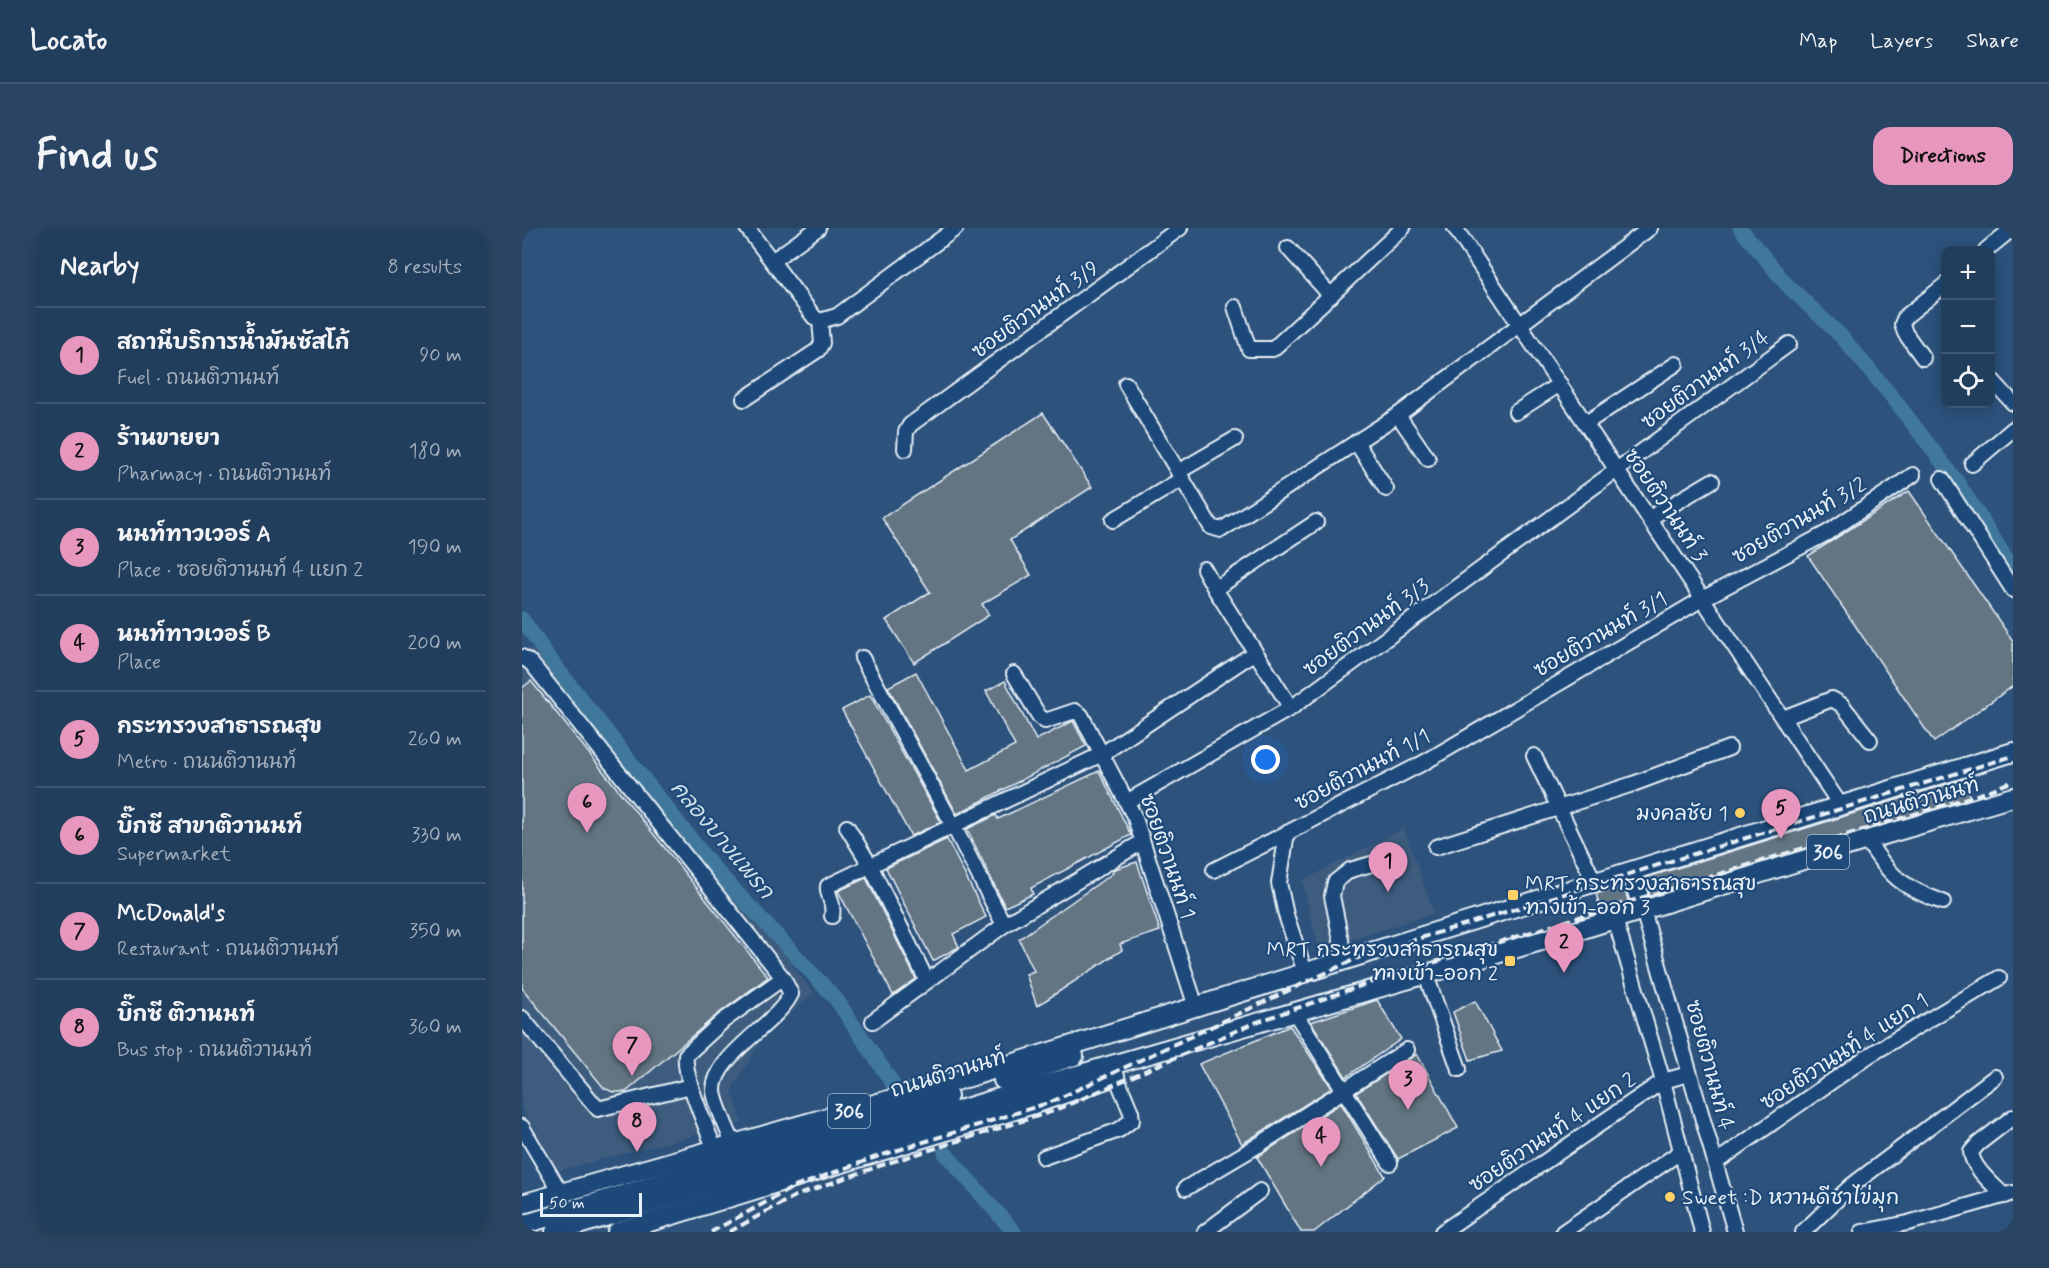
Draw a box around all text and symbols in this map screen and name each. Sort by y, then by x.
text: Locato [30,23,107,60]
text: Map [1799,27,1837,55]
text: Layers [1870,27,1933,55]
text: Share [1966,27,2019,55]
button: Directions [1873,127,2013,185]
text: Find us [36,129,158,184]
map controls [1941,246,1995,408]
button: + [1941,246,1995,300]
text: Nearby [60,250,139,284]
text: 8 results [388,254,462,281]
street label: ซอยติวานนท์ 3/9 [966,254,1105,365]
button: − [1941,300,1995,354]
street label: ซอยติวานนท์ 3/4 [1636,324,1775,436]
text: สถานีบริการน้ำมันซัสโก้ [117,329,349,357]
text: 1 [75,342,84,369]
text: 90 m [419,342,462,369]
button: locate [1941,354,1995,408]
text: Fuel · ถนนติวานนท์ [117,365,279,392]
text: ร้านขายยา [117,425,220,453]
text: 2 [75,438,84,465]
text: 180 m [409,438,462,465]
street label: ซอยติวานนท์ 3 [1617,443,1714,568]
text: Pharmacy · ถนนติวานนท์ [117,461,331,488]
street label: ซอยติวานนท์ 3/2 [1727,471,1872,571]
text: นนท์ทาวเวอร์ A [117,521,271,549]
text: 3 [75,534,84,561]
text: 190 m [408,534,462,561]
text: Place · ซอยติวานนท์ 4 แยก 2 [117,557,363,584]
street label: ซอยติวานนท์ 3/3 [1298,572,1436,683]
street label: ซอยติวานนท์ 3/1 [1529,585,1672,684]
text: นนท์ทาวเวอร์ B [117,621,271,649]
text: 4 [74,630,85,657]
text: 200 m [407,630,462,657]
text: Place [117,649,161,676]
text: กระทรวงสาธารณสุข [117,713,322,741]
street label: ซอยติวานนท์ 1/1 [1290,722,1435,817]
text: 5 [74,726,86,753]
text: 260 m [408,726,462,753]
your location [1251,745,1280,774]
text: Metro · ถนนติวานนท์ [117,749,296,776]
street label: ถนนติวานนท์ [1860,771,1982,831]
water label: คลองบางแพรก [664,775,780,907]
pin: 6 [568,784,606,833]
street label: ซอยติวานนท์ 1 [1133,790,1202,923]
pin: 5 [1762,790,1800,839]
place label: มงคลชัย 1 [1636,800,1728,828]
marker: มงคลชัย 1 [1733,806,1747,820]
text: บิ๊กซี สาขาติวานนท์ [117,813,303,841]
text: 6 [74,822,85,849]
text: 330 m [411,822,462,849]
road number: 306 [1807,835,1849,869]
text: Supermarket [117,841,231,868]
pin: 1 [1368,842,1408,892]
place label: MRT กระทรวงสาธารณสุข ทางเข้า-ออก 3 [1525,870,1756,922]
marker: MRT กระทรวงสาธารณสุข ทางเข้า-ออก 3 [1506,888,1520,902]
text: McDonald's [117,900,225,928]
text: 7 [73,918,86,945]
text: 350 m [409,918,462,945]
pin: 2 [1544,924,1584,973]
text: Restaurant · ถนนติวานนท์ [117,936,339,963]
place label: MRT กระทรวงสาธารณสุข ทางเข้า-ออก 2 [1267,936,1498,988]
marker: MRT กระทรวงสาธารณสุข ทางเข้า-ออก 2 [1503,954,1517,968]
street label: ซอยติวานนท์ 4 แยก 1 [1755,987,1934,1117]
street label: ซอยติวานนท์ 4 [1678,997,1740,1133]
text: บิ๊กซี ติวานนท์ [117,1001,255,1029]
text: 8 [74,1014,85,1041]
text: 360 m [409,1014,462,1041]
pin: 7 [612,1026,652,1076]
text: Bus stop · ถนนติวานนท์ [117,1037,312,1064]
street label: ถนนติวานนท์ [887,1043,1009,1105]
pin: 3 [1388,1060,1428,1110]
street label: ซอยติวานนท์ 4 แยก 2 [1463,1066,1642,1199]
road number: 306 [828,1094,870,1128]
pin: 8 [618,1102,656,1152]
pin: 4 [1302,1118,1340,1167]
place label: Sweet :D หวานดีชาไข่มุก [1682,1184,1899,1213]
scale bar [540,1190,642,1218]
marker: Sweet :D หวานดีชาไข่มุก [1663,1190,1677,1204]
text: 50 m [549,1193,585,1214]

